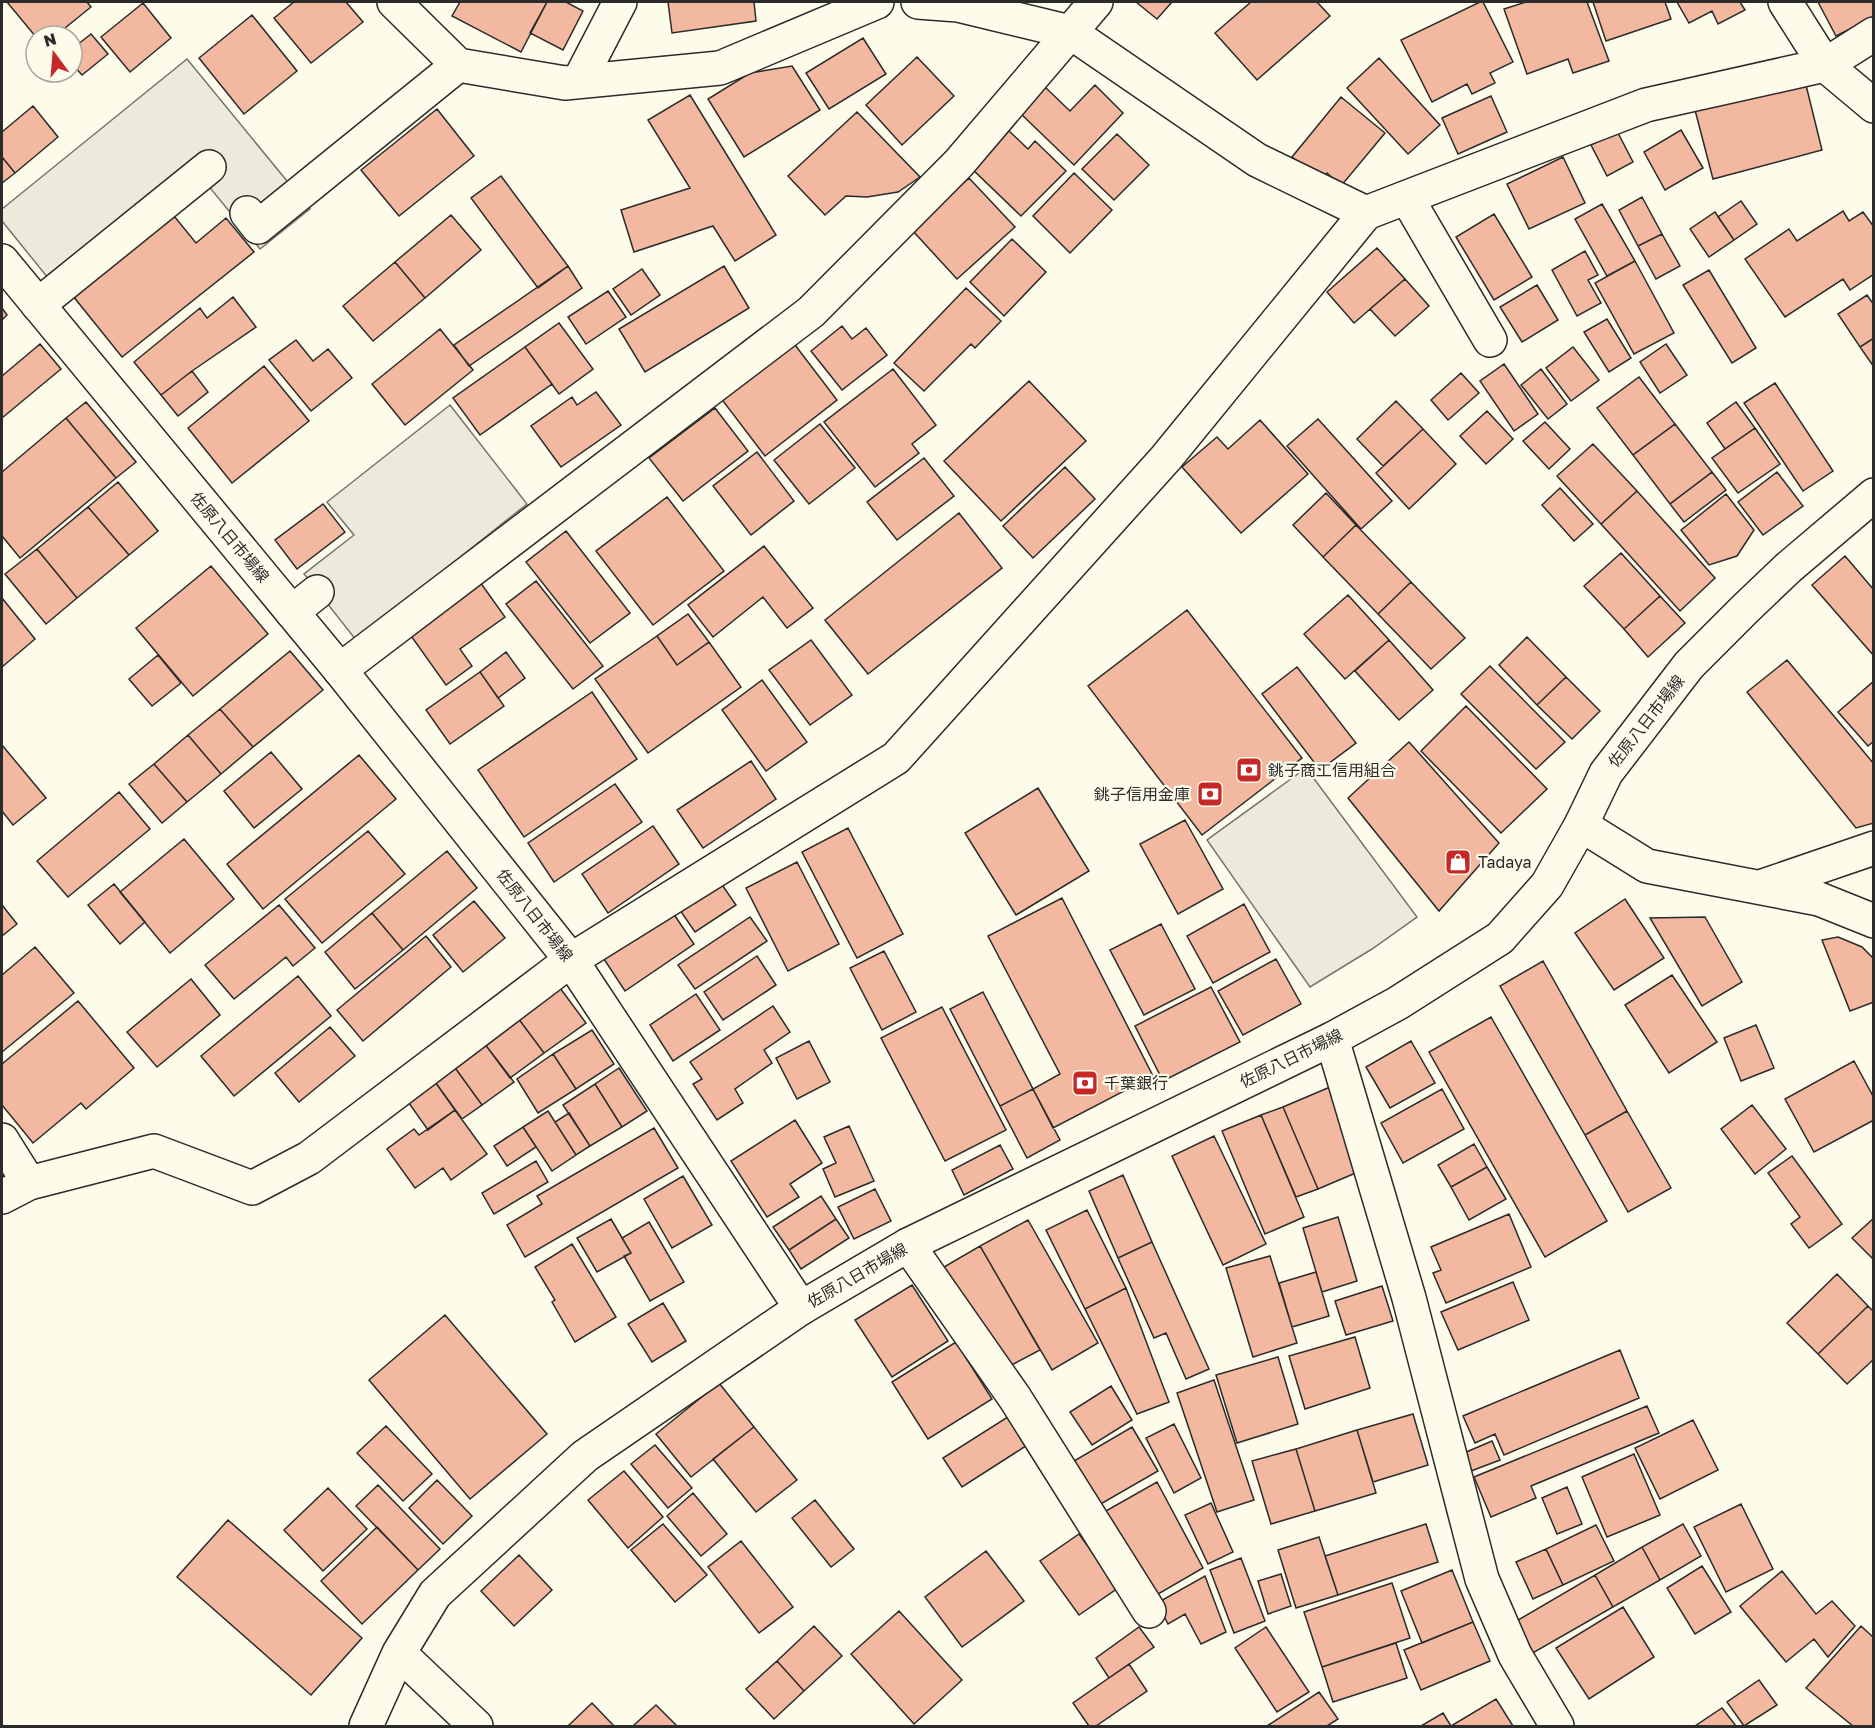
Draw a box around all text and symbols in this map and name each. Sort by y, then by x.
north arrow [24,24,84,84]
text: N [41,28,58,51]
street label: 佐原八日市場線 [186,488,274,586]
street label: 佐原八日市場線 [1604,671,1688,771]
bank icon: 銚子商工信用組合 [1234,755,1264,785]
place label: 銚子商工信用組合 [1268,760,1396,780]
bank icon: 銚子信用金庫 [1195,779,1225,809]
place label: 銚子信用金庫 [1094,784,1190,804]
shop icon: Tadaya [1443,847,1473,877]
place label: Tadaya [1478,852,1532,872]
street label: 佐原八日市場線 [493,865,577,965]
street label: 佐原八日市場線 [1236,1024,1346,1092]
bank icon: 千葉銀行 [1070,1068,1100,1098]
place label: 千葉銀行 [1104,1073,1168,1093]
street label: 佐原八日市場線 [803,1238,911,1312]

